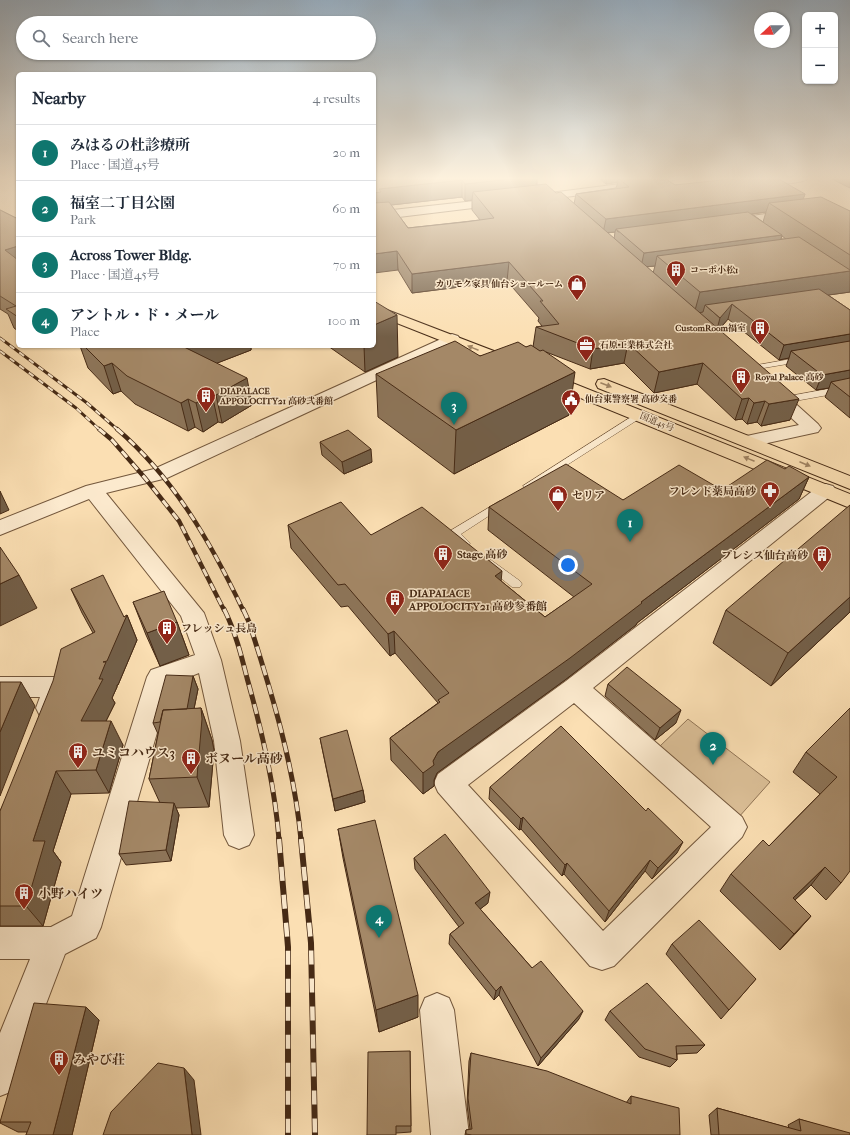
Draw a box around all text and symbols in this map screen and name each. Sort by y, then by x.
north arrow [754,12,790,48]
map controls [802,12,838,84]
button: + [802,12,838,48]
search box [16,16,376,60]
icon: search [30,27,52,49]
text: Search here [62,29,138,47]
button: − [802,48,838,84]
text: Nearby [32,88,86,108]
text: 4 results [313,91,360,106]
text: みはるの杜診療所 [70,136,190,154]
text: 1 [43,145,47,160]
text: 20 m [333,145,360,160]
text: Place · 国道45号 [70,157,160,172]
text: 福室二丁目公園 [70,194,175,212]
text: 2 [42,201,48,216]
text: 60 m [332,201,360,216]
text: Park [70,212,96,227]
text: Across Tower Bldg. [70,246,191,264]
text: 3 [42,257,48,272]
text: 70 m [333,257,360,272]
building icon: コーポ小松1 [665,259,687,287]
place label: コーポ小松1 [690,265,738,275]
text: Place · 国道45号 [70,267,160,282]
shop icon: カリモク家具 仙台ショールーム [566,273,588,301]
place label: カリモク家具 仙台ショールーム [435,279,563,289]
text: アントル・ド・メール [70,306,219,324]
text: 4 [41,313,49,328]
text: 100 m [327,313,360,328]
building icon: CustomRoom福室 [749,317,771,345]
place label: CustomRoom福室 [675,323,746,333]
text: Place [70,324,100,339]
office icon: 石原工業株式会社 [575,334,597,362]
place label: 石原工業株式会社 [599,340,673,350]
one-way arrow [467,344,479,350]
building icon: Royal Palace 高砂 [730,366,752,394]
place label: Royal Palace 高砂 [755,372,824,383]
one-way arrow [600,383,612,389]
building icon: DIAPALACE APPOLOCITY21 高砂弐番館 [195,385,217,413]
place label: DIAPALACE APPOLOCITY21 高砂弐番館 [219,386,333,406]
public building icon: 仙台東警察署 高砂交番 [560,388,582,416]
pin: 3 [441,392,467,425]
place label: 仙台東警察署 高砂交番 [584,394,677,404]
street label: 国道45号 [638,411,676,433]
one-way arrow [743,456,755,462]
one-way arrow [799,462,811,468]
pharmacy icon: フレンド薬局高砂 [759,480,781,508]
shop icon: セリア [547,484,569,512]
place label: フレンド薬局高砂 [669,485,756,498]
place label: セリア [572,489,605,502]
pin: 1 [617,509,643,542]
building icon: Stage 高砂 [432,543,454,571]
building icon: プレシス仙台高砂 [811,544,833,572]
place label: Stage 高砂 [457,548,507,561]
place label: プレシス仙台高砂 [721,549,808,562]
your location [558,555,578,575]
place label: DIAPALACE APPOLOCITY21 高砂参番館 [408,587,547,613]
building icon: DIAPALACE APPOLOCITY21 高砂参番館 [384,588,406,616]
building icon: フレッシュ長島 [156,617,178,645]
place label: フレッシュ長島 [181,622,257,635]
pin: 2 [700,732,726,765]
building icon: ユミコハウス3 [67,741,89,769]
place label: ユミコハウス3 [92,745,175,761]
building icon: ボヌール高砂 [180,747,202,775]
place label: ボヌール高砂 [205,751,283,766]
building icon: 小野ハイツ [13,882,35,910]
place label: 小野ハイツ [38,886,103,901]
pin: 4 [366,905,392,938]
building icon: みやび荘 [48,1048,70,1076]
place label: みやび荘 [73,1052,125,1067]

